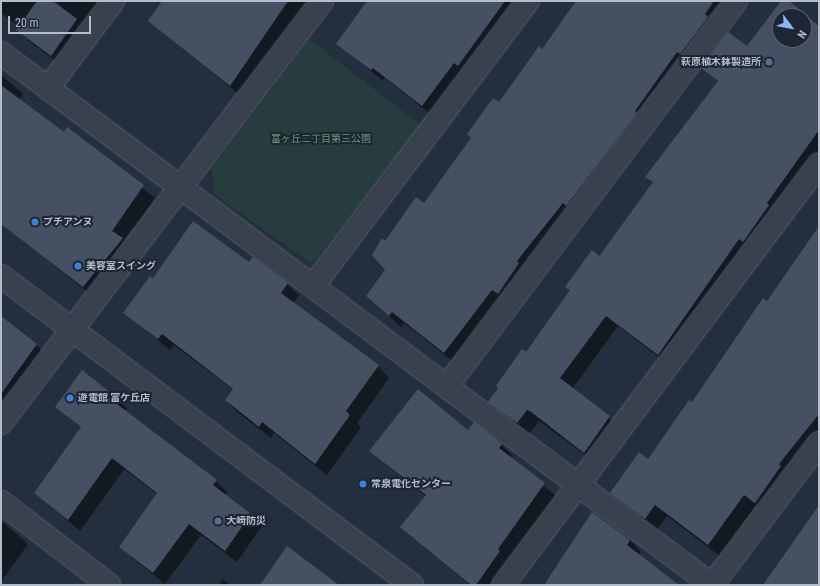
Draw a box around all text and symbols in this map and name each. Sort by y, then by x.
scale bar [10,8,93,34]
north arrow [772,8,812,48]
text: 20 m [15,16,39,30]
text: N [794,28,809,40]
place label: 萩原植木鉢製造所 [681,56,761,68]
marker: 萩原植木鉢製造所 [764,57,774,67]
park label: 富ヶ丘二丁目第三公園 [271,133,371,145]
place label: プチアンヌ [43,216,93,228]
marker: プチアンヌ [30,217,40,227]
place label: 美容室スイング [86,260,156,272]
marker: 美容室スイング [73,261,83,271]
place label: 遊電館 富ケ丘店 [78,392,150,404]
marker: 遊電館 富ケ丘店 [65,393,75,403]
place label: 常泉電化センター [371,478,451,490]
marker: 常泉電化センター [358,479,368,489]
place label: 大崎防災 [226,515,266,527]
marker: 大崎防災 [213,516,223,526]

